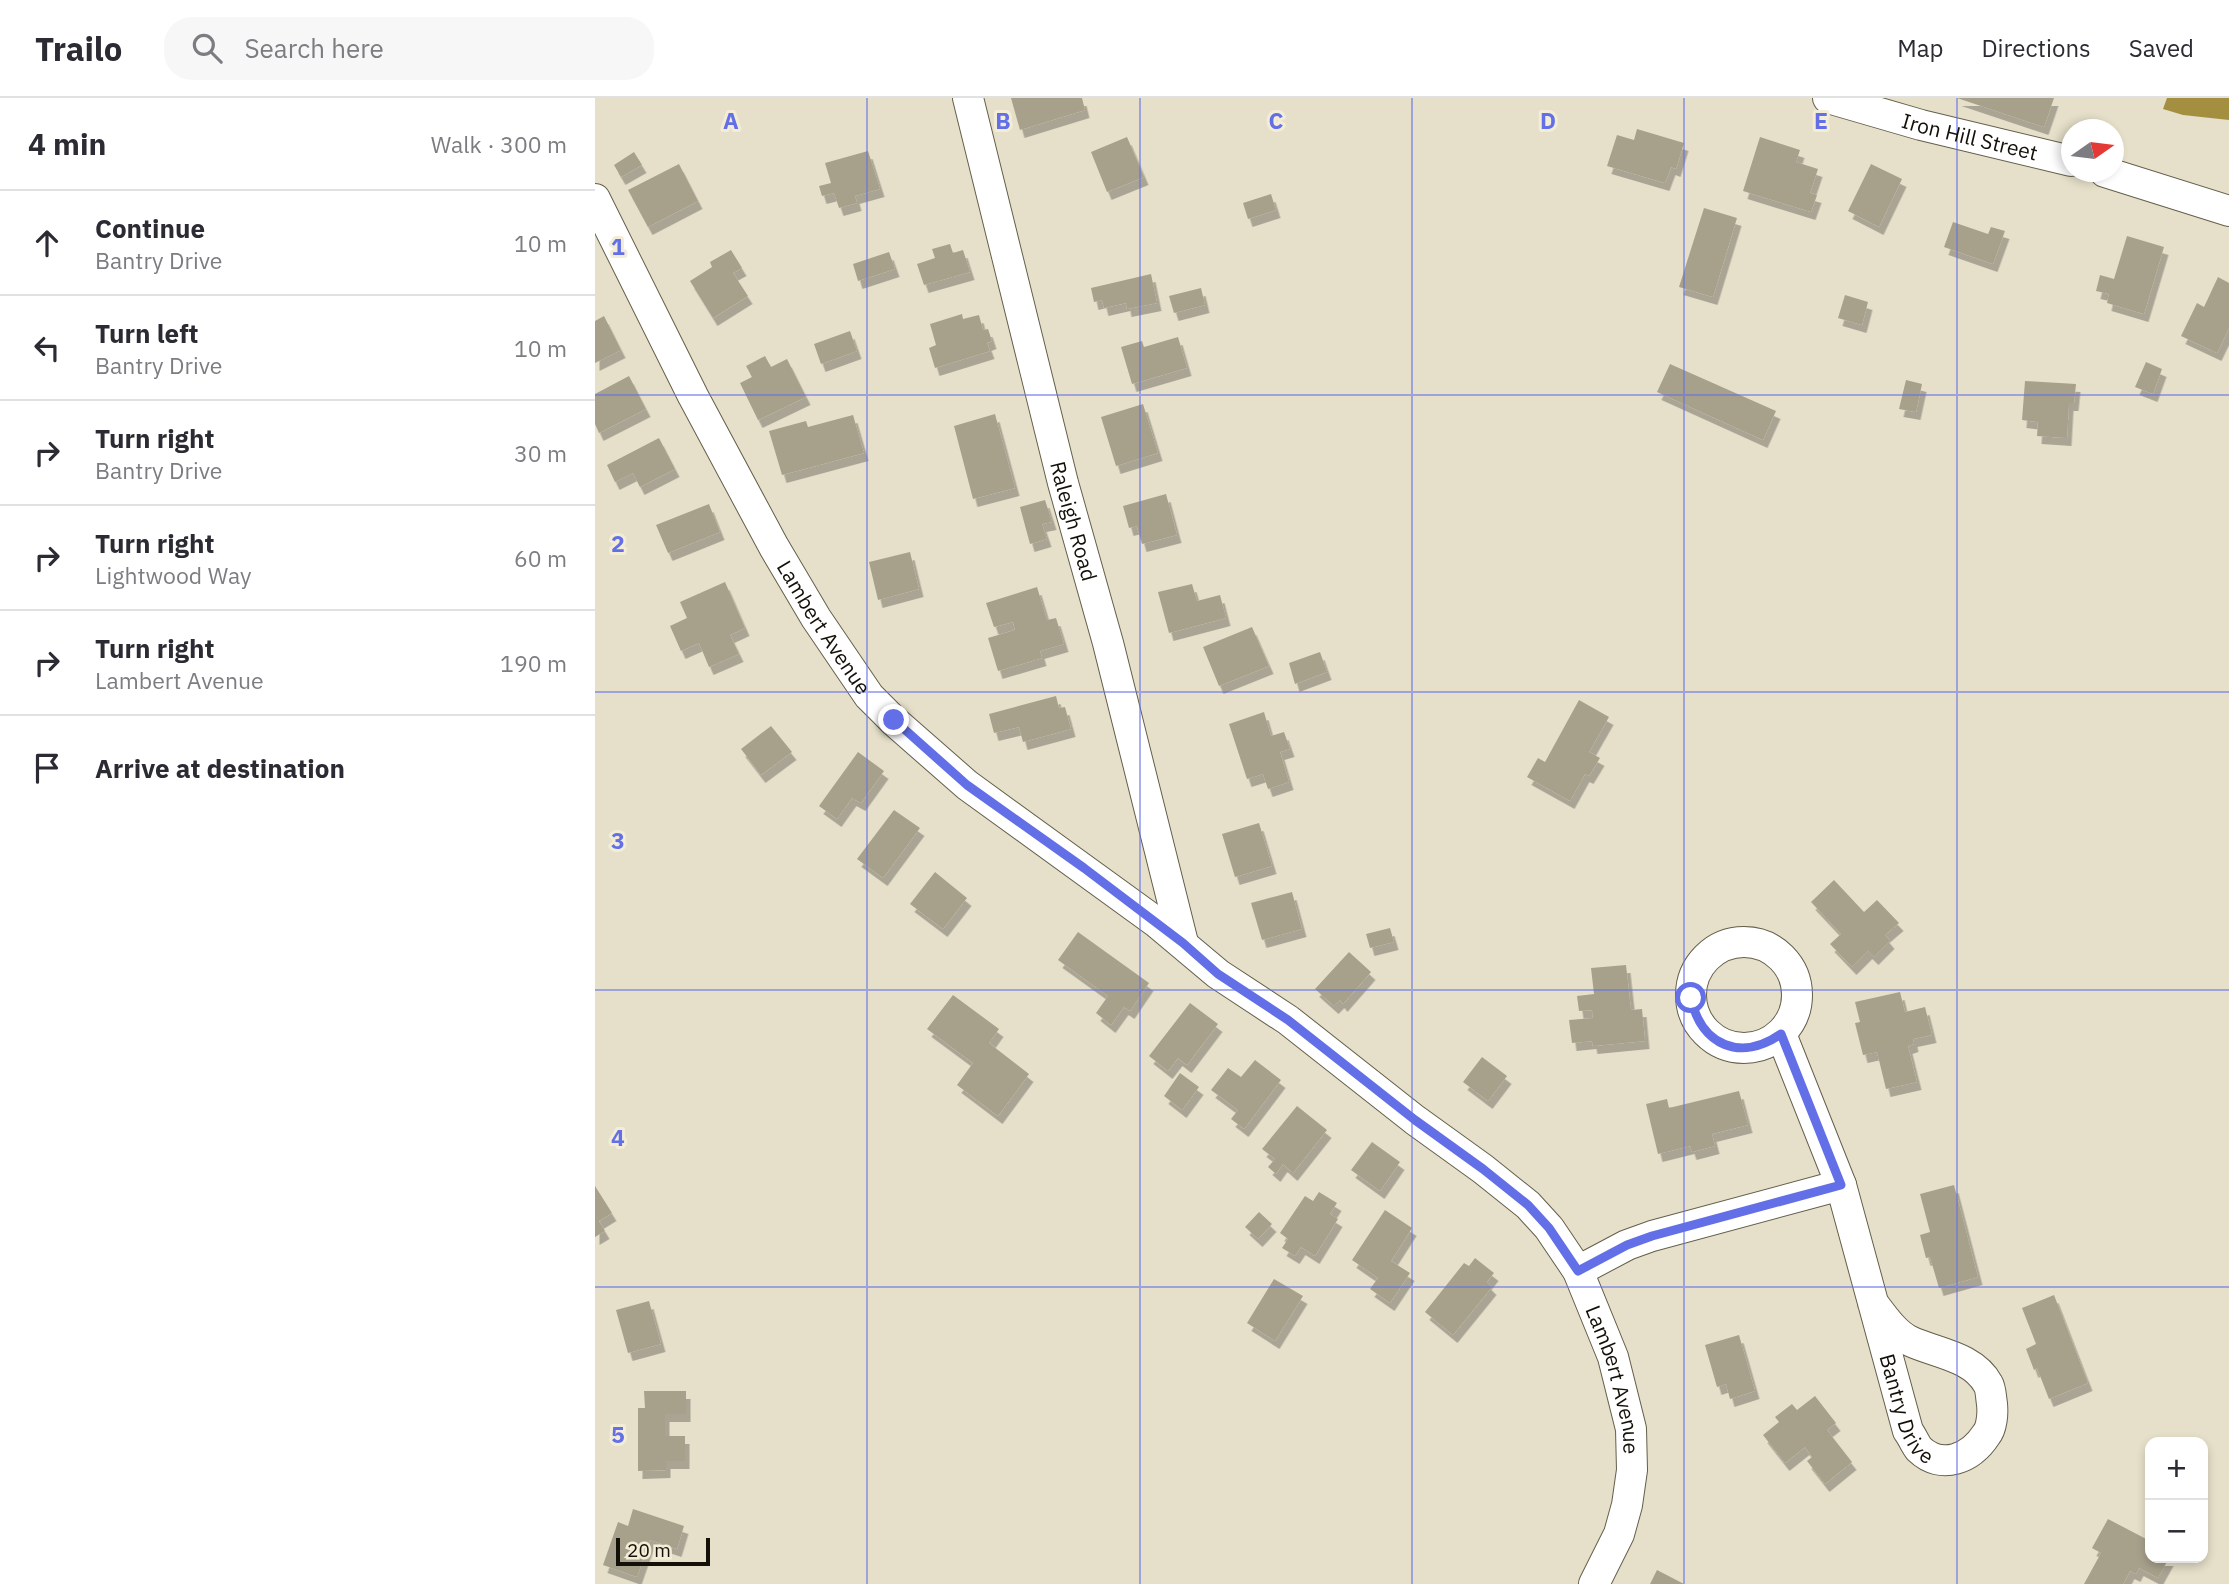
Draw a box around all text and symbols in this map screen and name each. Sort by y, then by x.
search box [164,17,654,80]
text: Trailo [35,27,122,70]
icon: search [188,29,226,67]
text: Search here [244,31,384,65]
text: Map [1897,32,1943,64]
text: Directions [1981,32,2091,64]
text: Saved [2129,32,2194,64]
text: A [723,105,739,135]
text: B [995,105,1011,135]
text: C [1269,105,1284,135]
text: D [1540,105,1556,135]
text: E [1814,105,1828,135]
street label: Iron Hill Street [1899,106,2040,167]
north arrow [2061,119,2124,182]
text: 4 min [28,124,106,163]
text: Walk · 300 m [431,129,567,159]
text: Continue [95,211,205,245]
icon: ahead [28,224,66,262]
text: 10 m [514,228,567,258]
text: 1 [611,231,625,261]
text: Bantry Drive [95,245,222,275]
text: Turn left [95,316,198,350]
icon: left [28,329,66,367]
text: 10 m [514,333,567,363]
text: Bantry Drive [95,350,222,380]
text: Turn right [95,421,214,455]
icon: right [28,434,66,472]
text: 30 m [514,438,567,468]
text: Bantry Drive [95,455,222,485]
street label: Raleigh Road [1044,458,1104,584]
text: Turn right [95,526,214,560]
text: 2 [611,528,625,558]
icon: right [28,539,66,577]
text: 60 m [514,543,567,573]
street label: Lambert Avenue [771,555,878,700]
text: Lightwood Way [95,560,252,590]
text: Turn right [95,631,214,665]
icon: right [28,644,66,682]
text: 190 m [500,648,567,678]
text: Lambert Avenue [95,665,264,695]
route end [878,704,909,735]
icon: arrive [28,749,66,787]
text: Arrive at destination [95,751,345,785]
text: 3 [611,825,625,855]
route start [1675,982,1706,1013]
text: 4 [611,1122,625,1152]
street label: Lambert Avenue [1579,1301,1646,1454]
street label: Bantry Drive [1874,1350,1939,1470]
text: 5 [611,1419,625,1449]
map controls [2145,1437,2208,1563]
button: + [2145,1437,2208,1500]
button: − [2145,1500,2208,1563]
scale bar [616,1535,711,1567]
text: 20 m [627,1538,671,1562]

